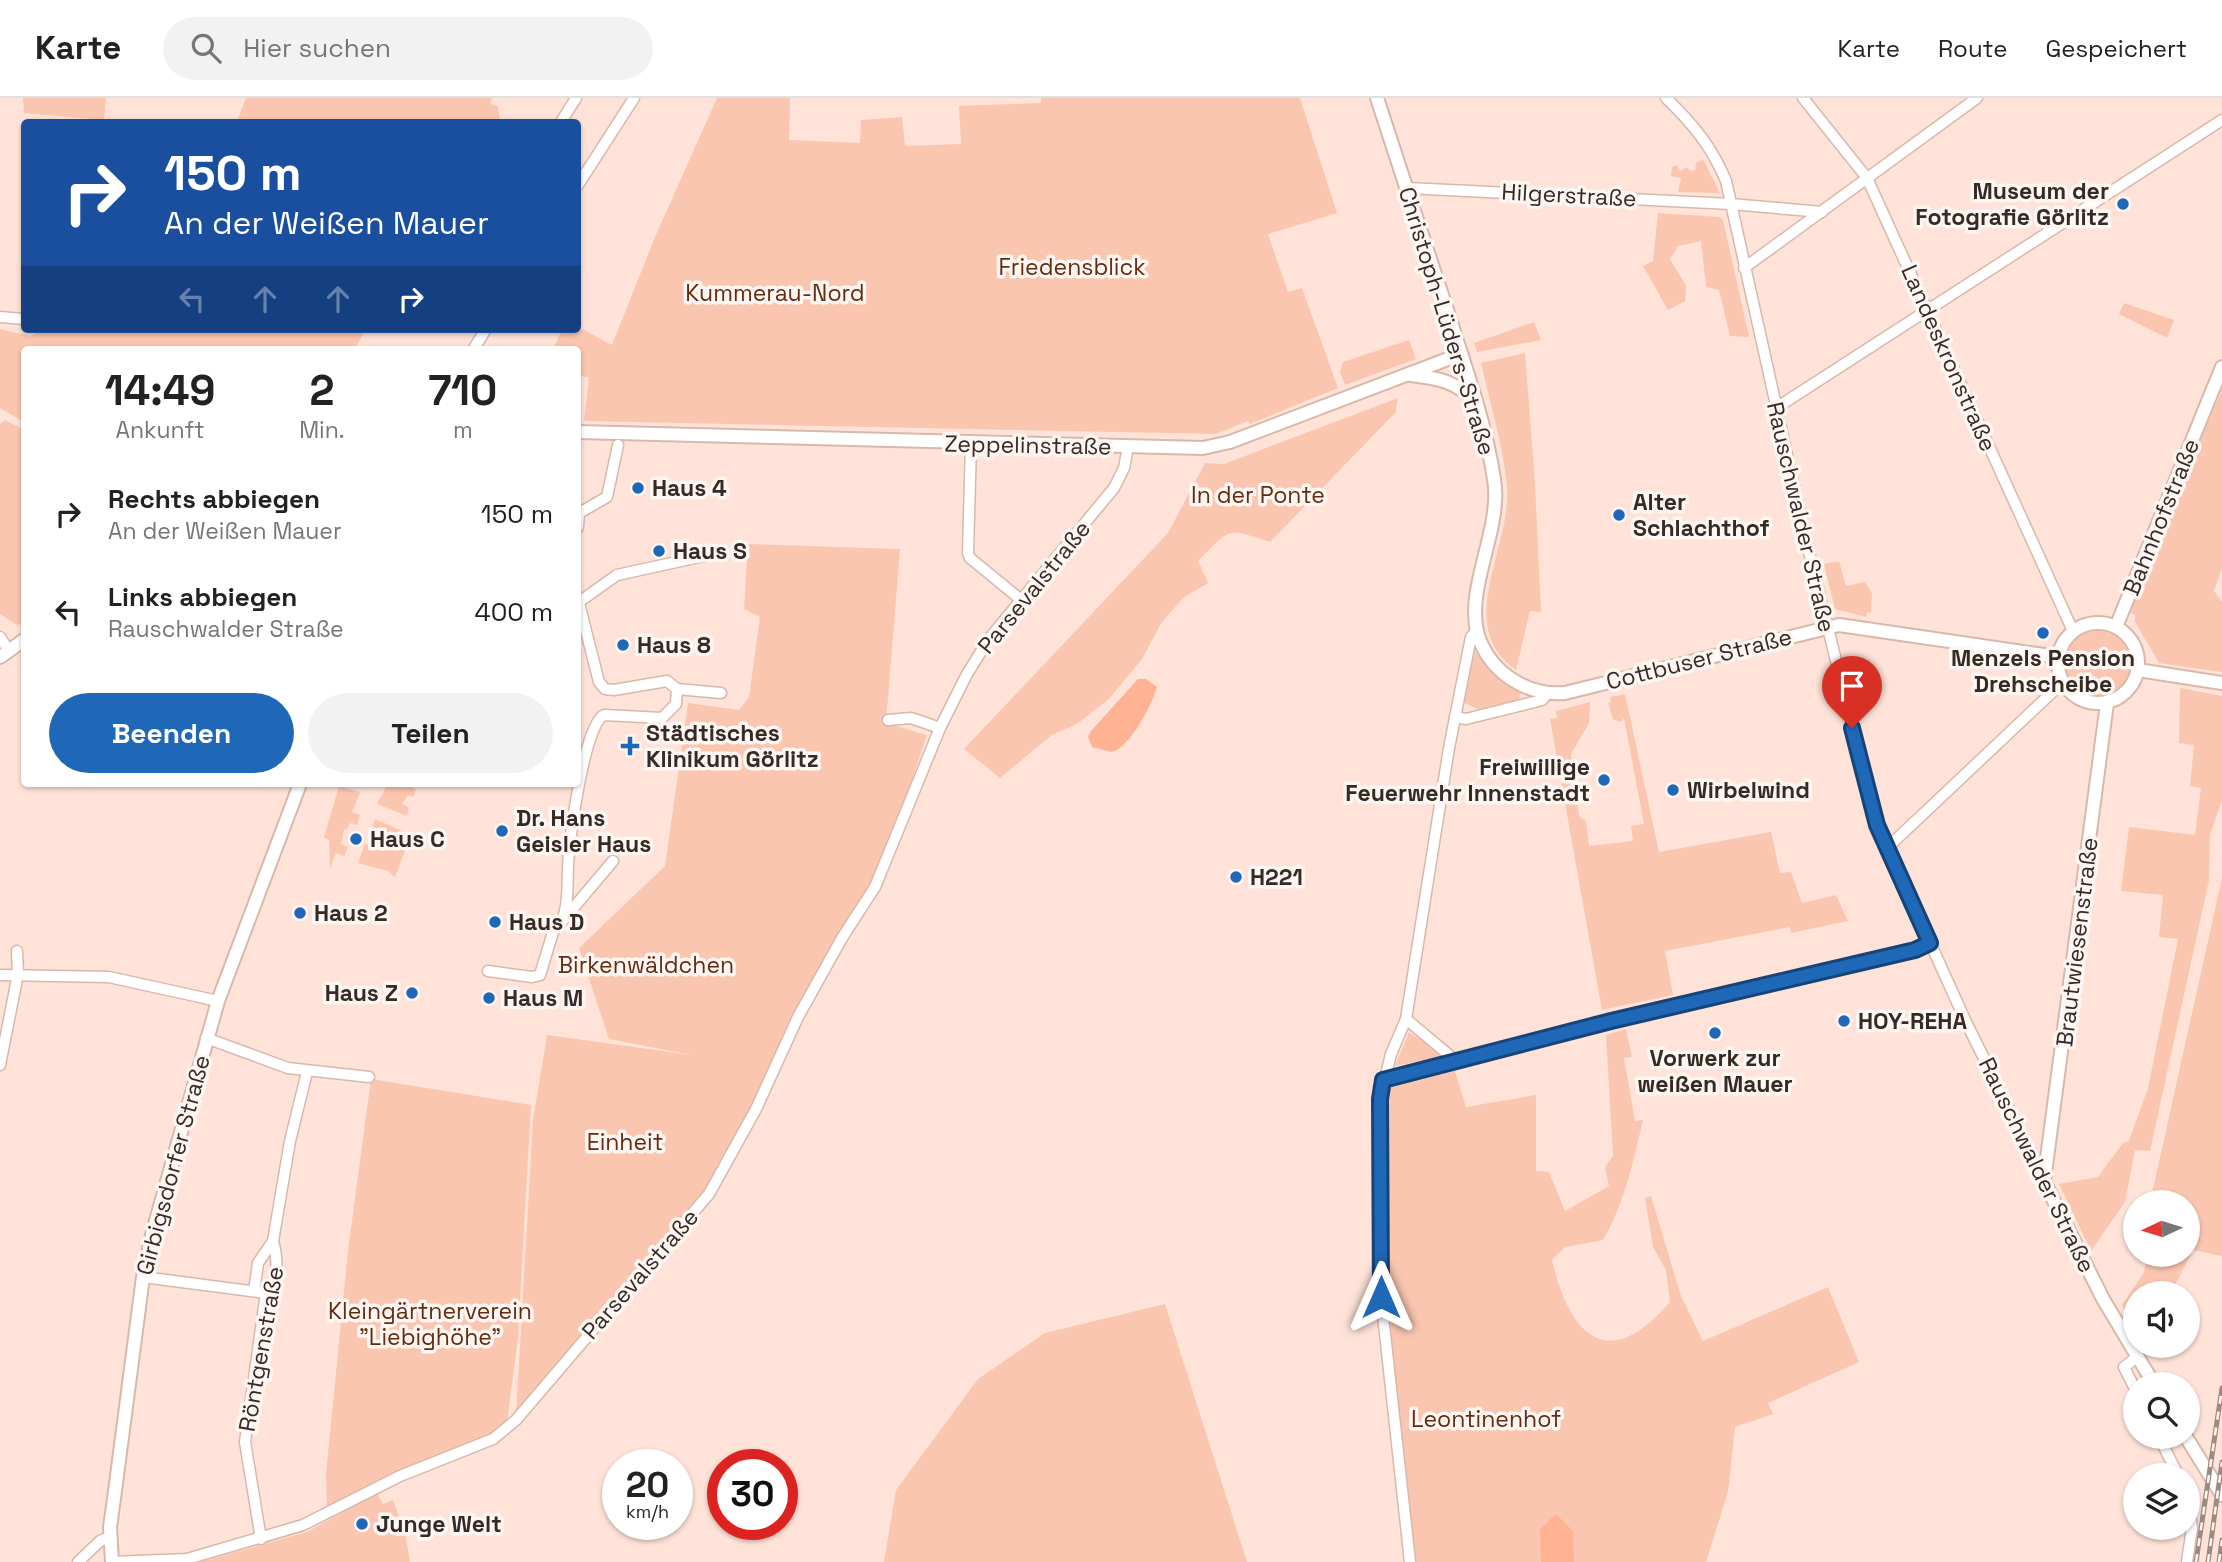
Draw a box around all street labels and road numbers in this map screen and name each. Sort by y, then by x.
street label: Hilgerstraße [1501,176,1637,214]
street label: Christoph-Lüders-Straße [1392,183,1502,459]
street label: Landeskronstraße [1894,260,2004,456]
street label: Rauschwalder Straße [1760,399,1842,635]
street label: Zeppelinstraße [944,429,1112,461]
street label: Bahnhofstraße [2116,434,2206,600]
street label: Parsevalstraße [971,514,1097,660]
street label: Cottbuser Straße [1603,621,1795,697]
street label: Brautwiesenstraße [2049,836,2105,1048]
street label: Girbigsdorfer Straße [129,1052,217,1278]
street label: Rauschwalder Straße [1972,1052,2102,1278]
street label: Parsevalstraße [575,1202,705,1346]
street label: Röntgenstraße [232,1264,290,1434]

